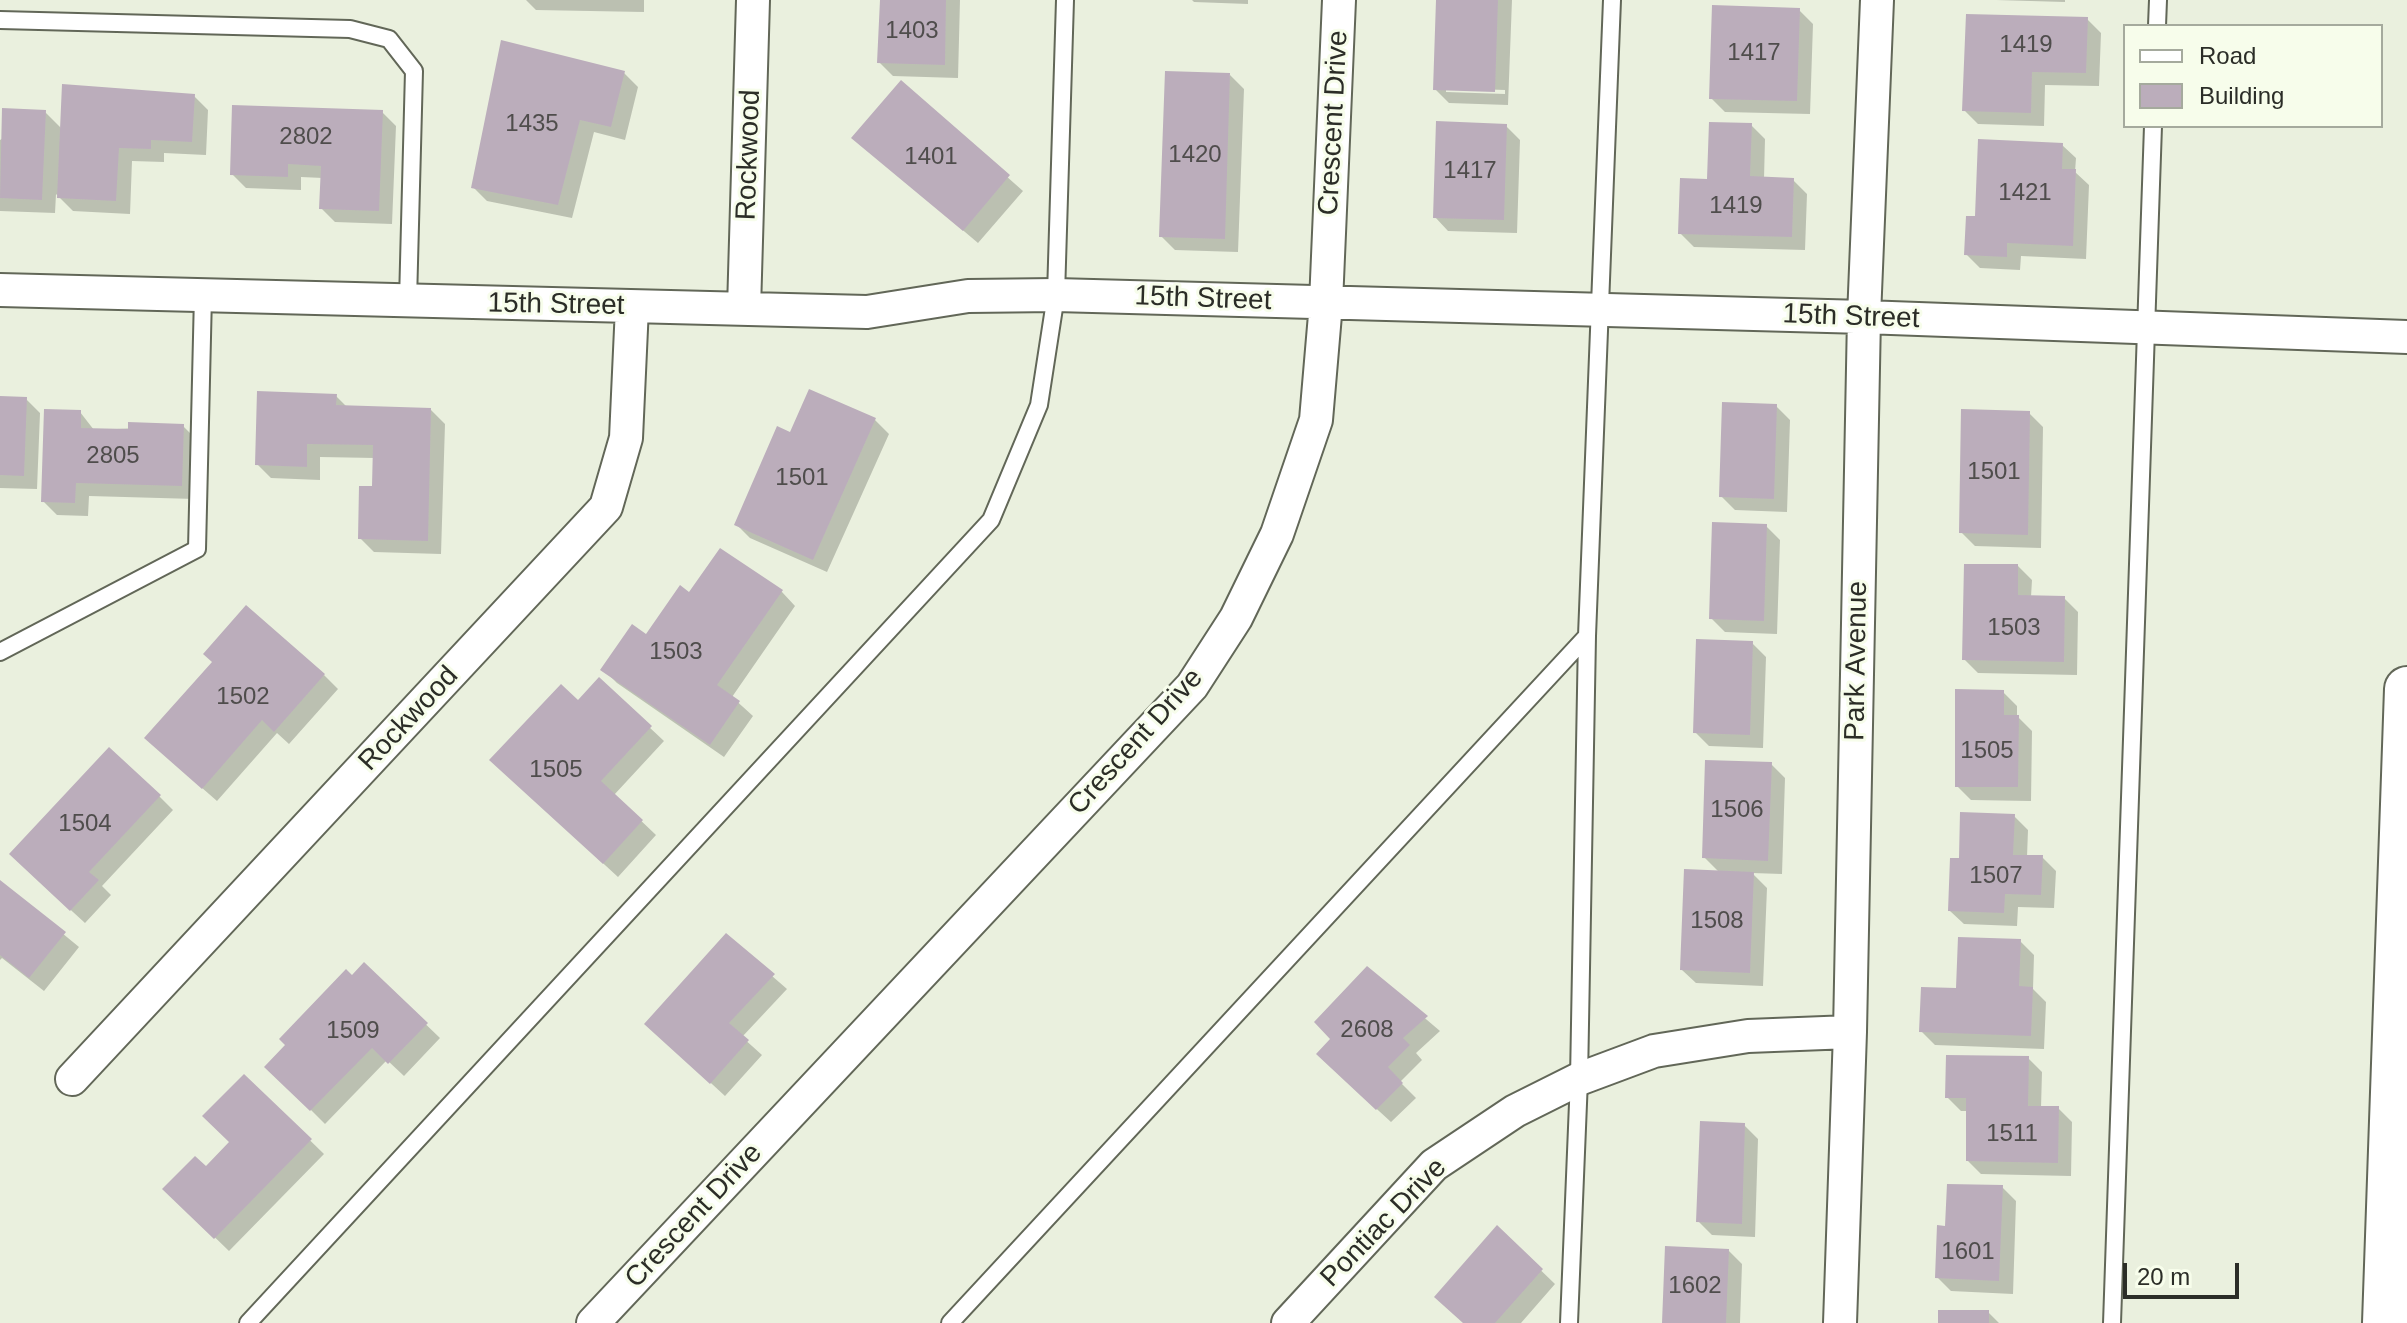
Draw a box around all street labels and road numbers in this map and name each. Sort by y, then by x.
street label: Crescent Drive [1312,30,1356,216]
street label: Rockwood [730,89,768,221]
street label: 15th Street [1134,280,1272,318]
street label: 15th Street [487,287,625,323]
street label: 15th Street [1782,298,1920,336]
street label: Park Avenue [1839,581,1875,741]
street label: Rockwood [352,660,466,778]
street label: Crescent Drive [1062,662,1210,822]
street label: Crescent Drive [619,1137,769,1295]
street label: Pontiac Drive [1314,1151,1454,1295]

